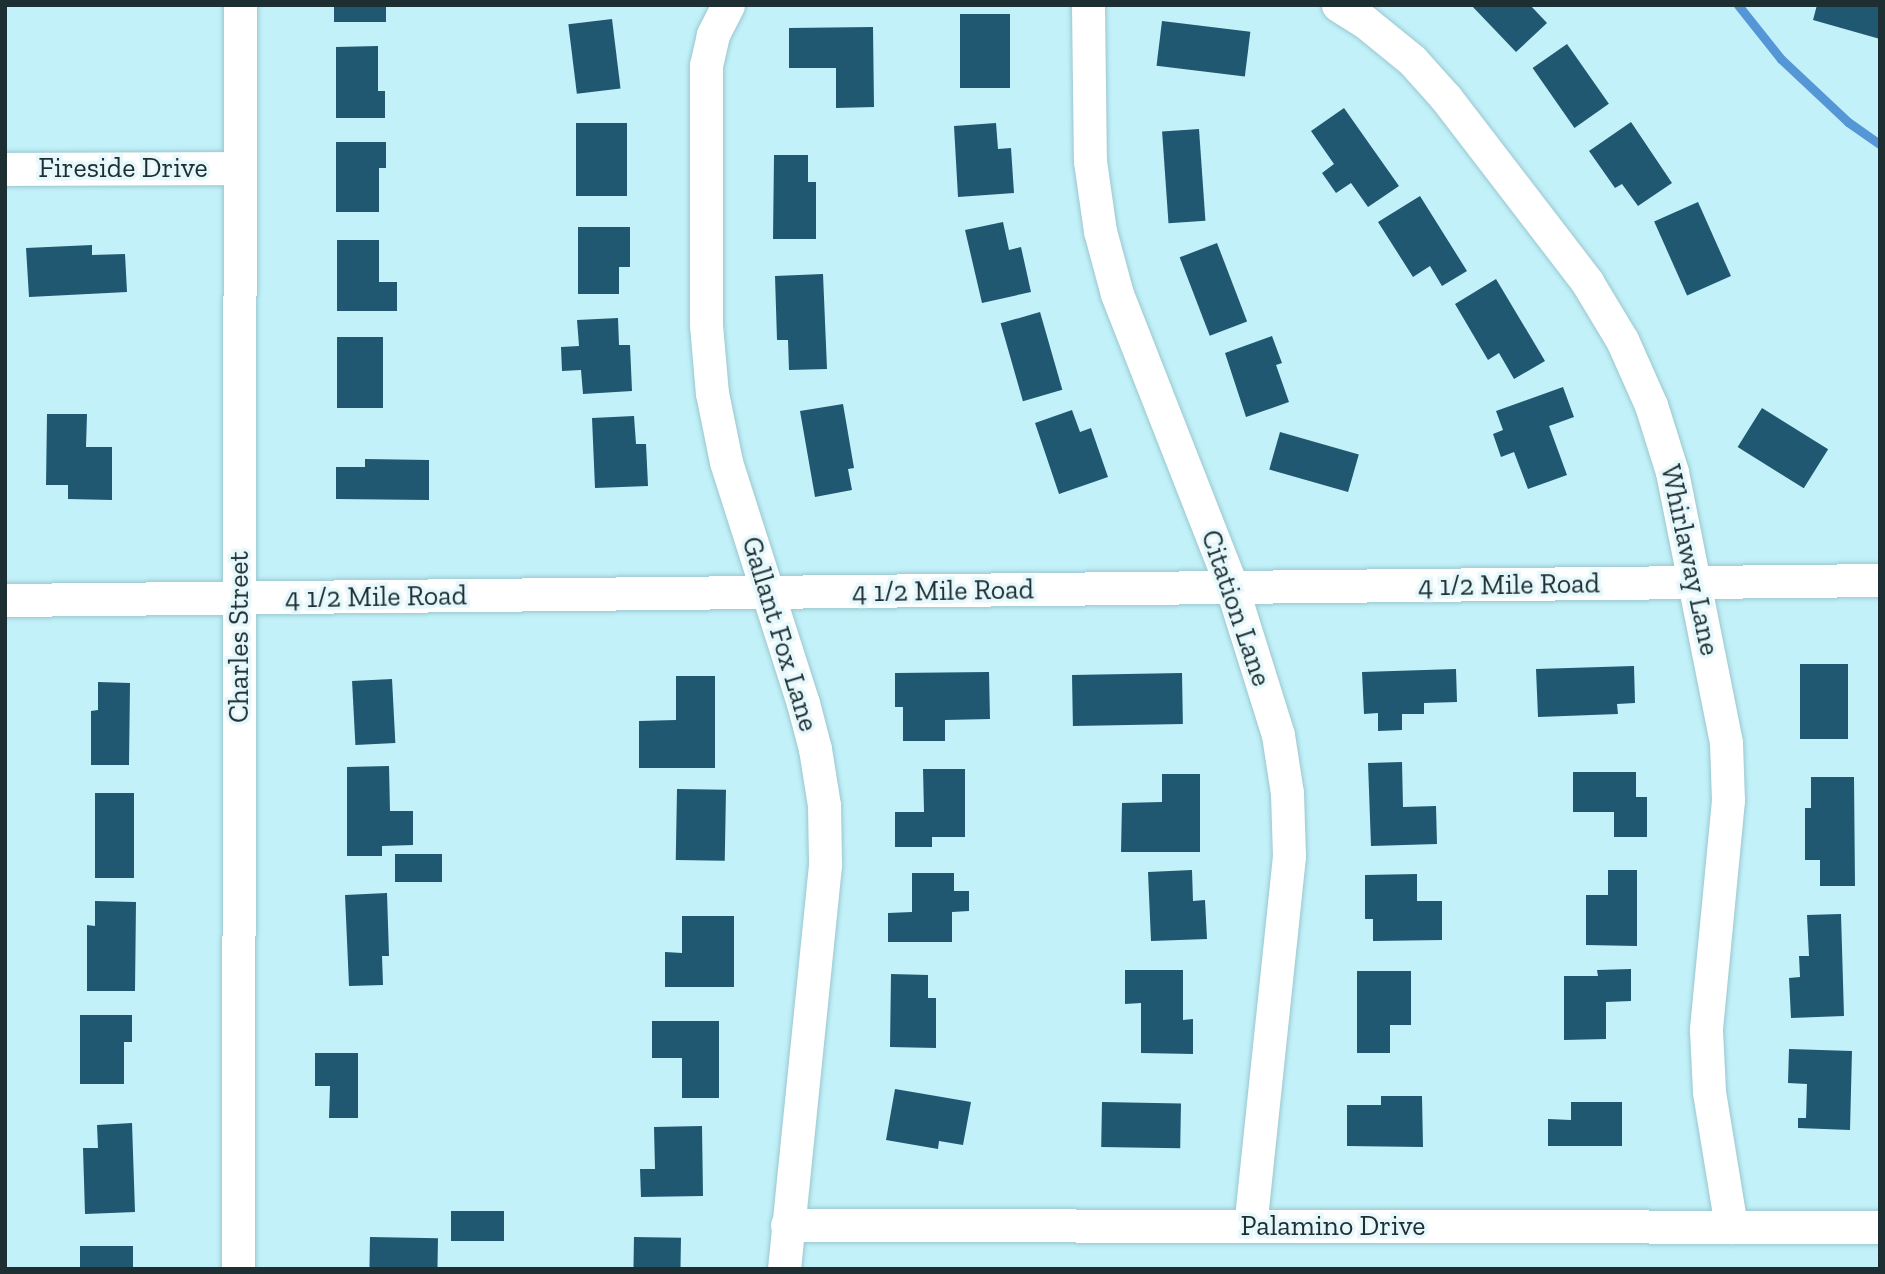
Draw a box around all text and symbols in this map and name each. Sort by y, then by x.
street label: Fireside Drive [38,151,208,185]
street label: Whirlaway Lane [1653,461,1727,659]
street label: Citation Lane [1194,526,1278,690]
street label: Gallant Fox Lane [734,533,826,735]
street label: Charles Street [222,551,256,723]
street label: 4 1/2 Mile Road [1418,567,1600,603]
street label: 4 1/2 Mile Road [852,573,1034,609]
street label: 4 1/2 Mile Road [285,579,467,615]
street label: Palamino Drive [1240,1209,1426,1243]

